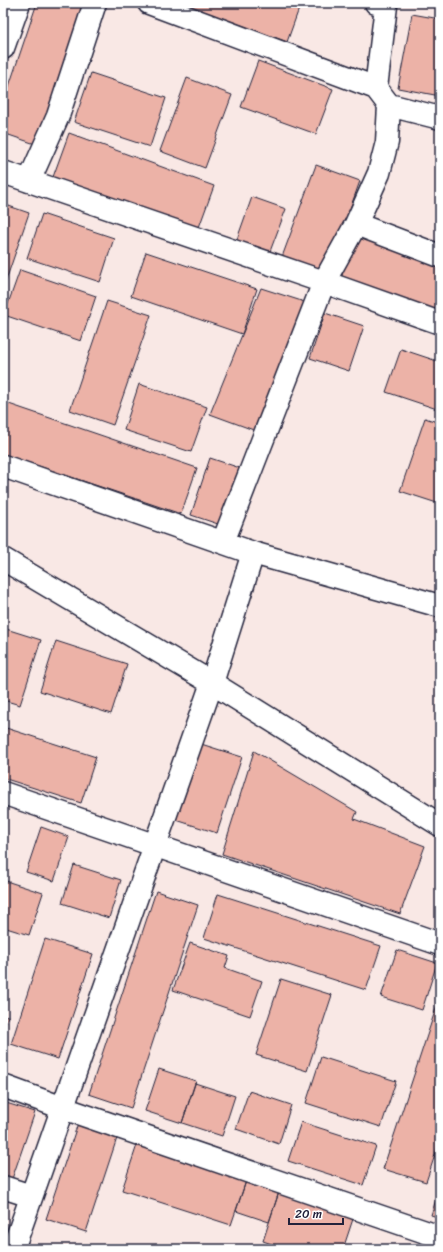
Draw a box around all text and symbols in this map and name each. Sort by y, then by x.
scale bar [289,1200,343,1226]
text: 20 m [295,1203,322,1225]

